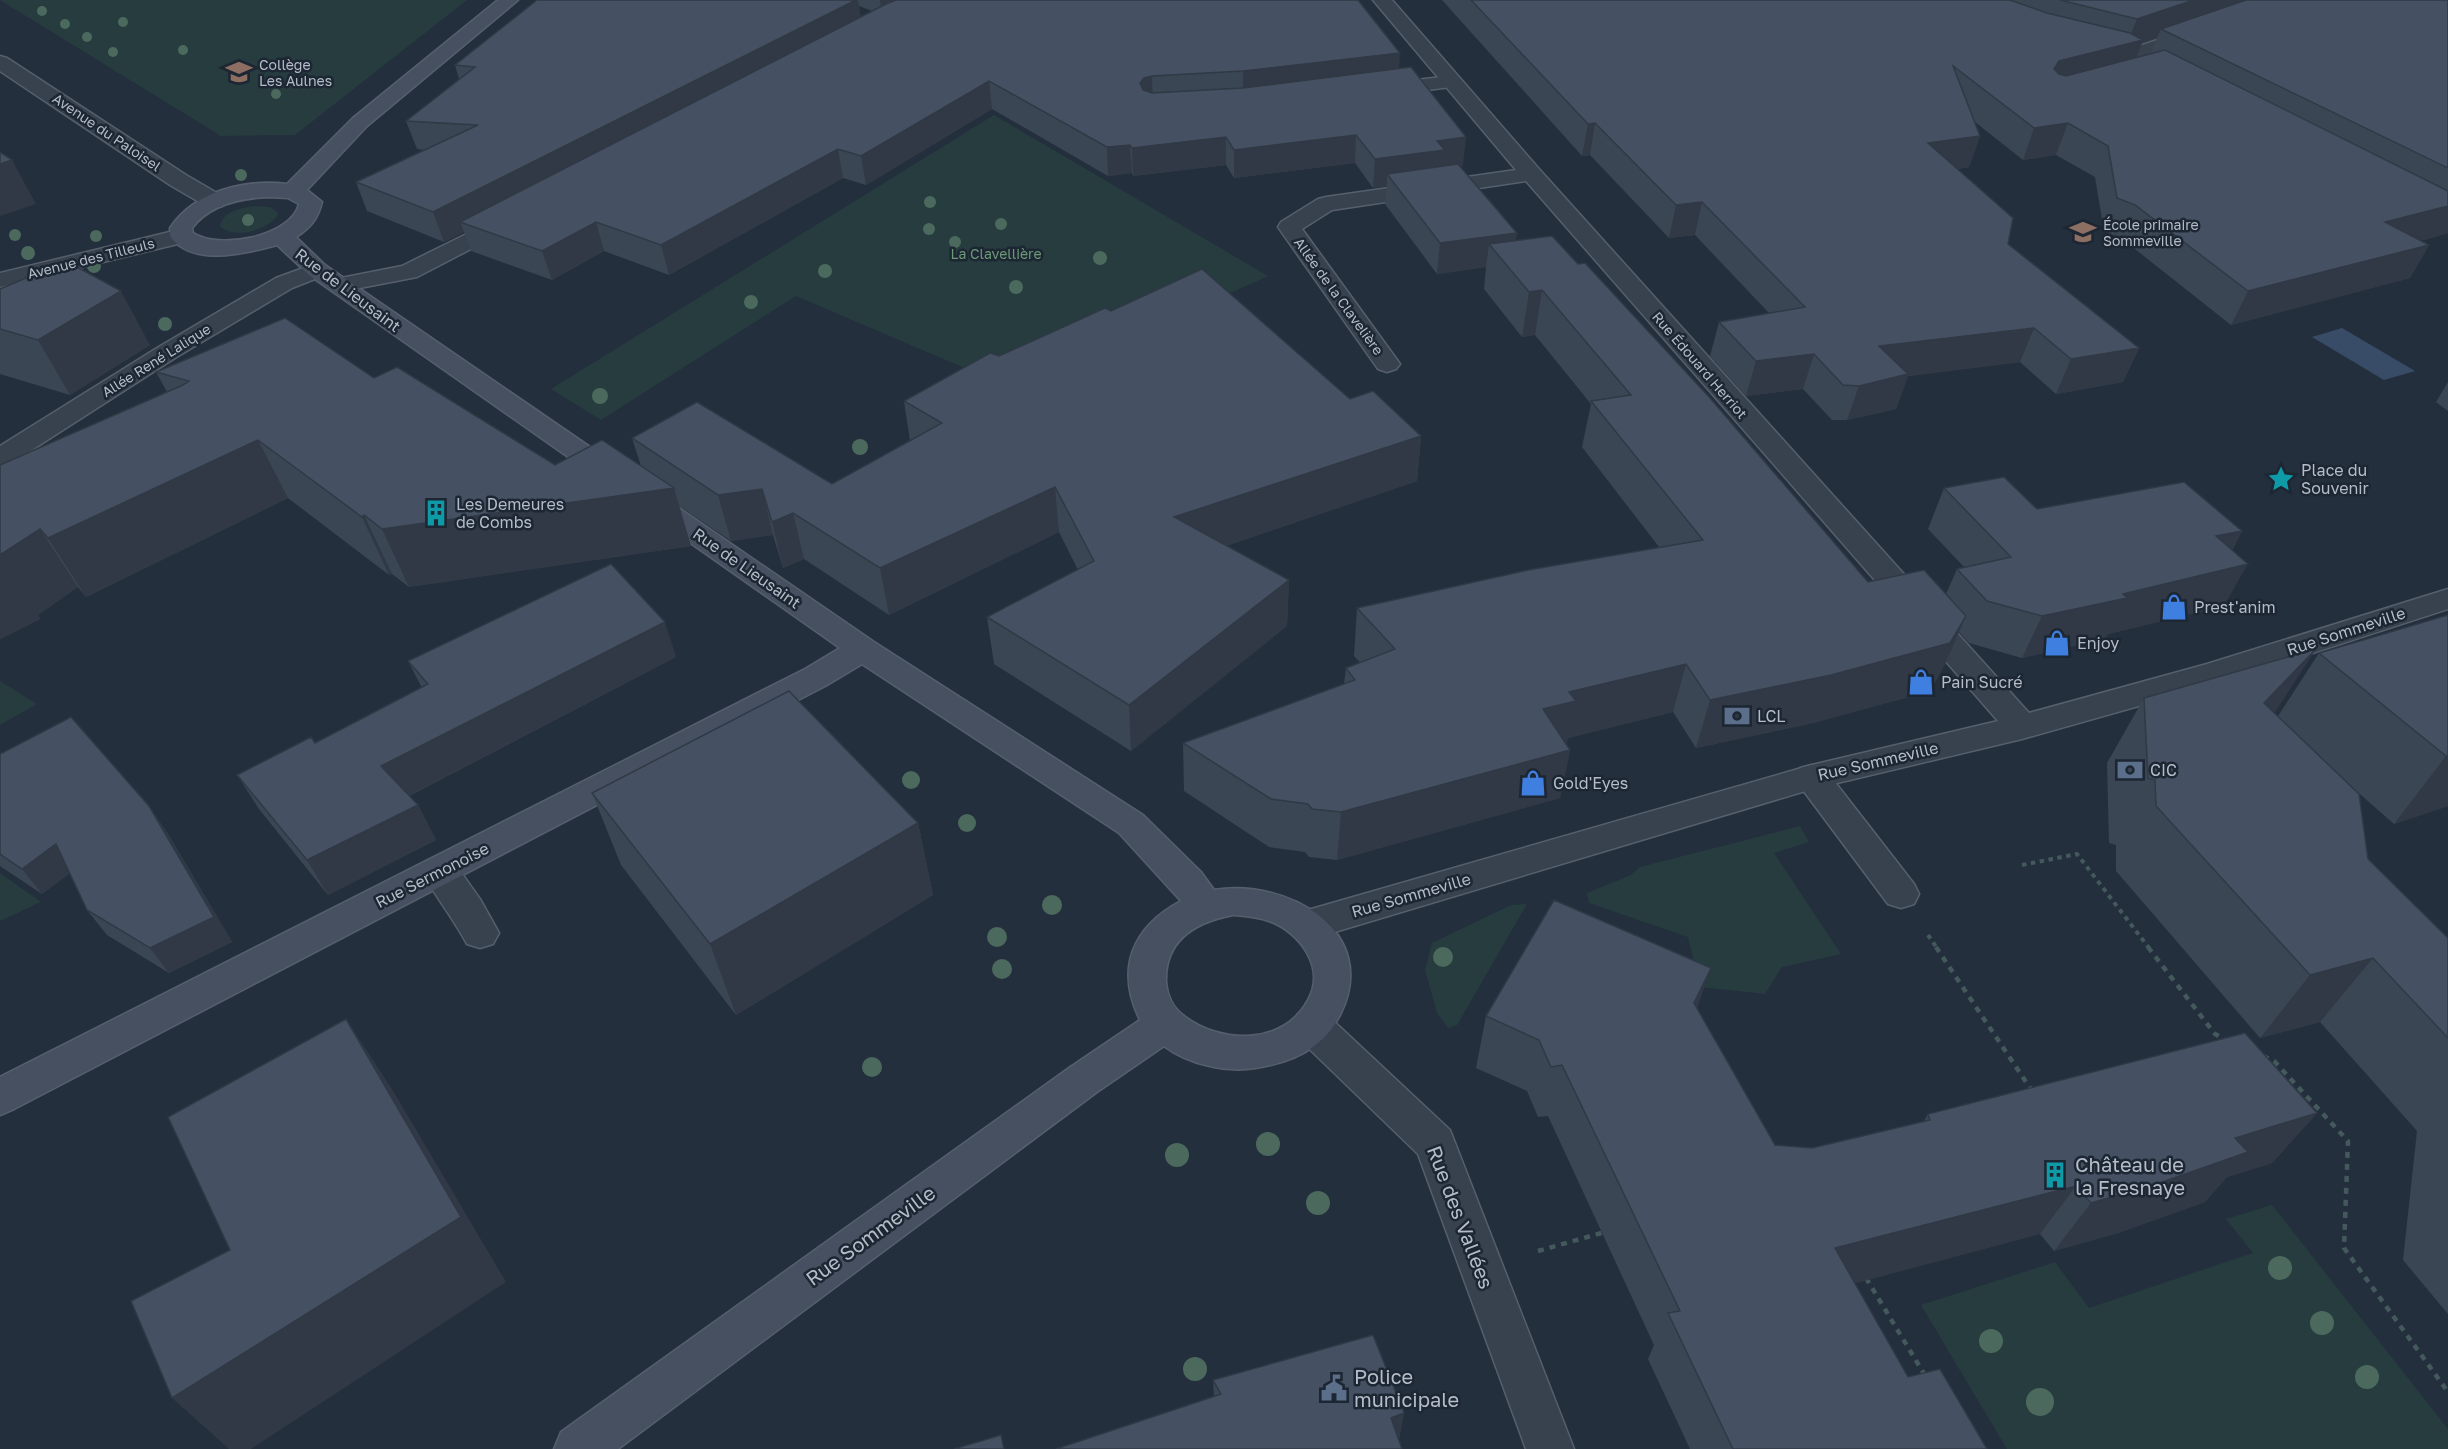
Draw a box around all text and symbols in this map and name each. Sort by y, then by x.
place label: Collège Les Aulnes [259,56,332,89]
school or university icon: Collège Les Aulnes [224,57,254,87]
street label: Avenue du Paloisel [50,89,164,175]
place label: École primaire Sommeville [2103,216,2199,249]
school or university icon: École primaire Sommeville [2068,217,2098,247]
street label: Avenue des Tilleuls [26,234,156,282]
street label: Allée de la Clavelière [1291,234,1387,358]
street label: Rue de Lieusaint [291,244,405,336]
park label: La Clavellière [950,245,1042,262]
street label: Rue Édouard Herriot [1649,308,1751,422]
street label: Allée René Lalique [99,320,213,400]
place label: Place du Souvenir [2301,460,2369,498]
place icon: Place du Souvenir [2266,464,2296,494]
place label: Les Demeures de Combs [456,494,564,532]
building icon: Les Demeures de Combs [421,498,451,528]
street label: Rue de Lieusaint [689,523,805,613]
shop icon: Prest'anim [2159,592,2189,622]
place label: Prest'anim [2194,597,2276,617]
street label: Rue Sommeville [2284,602,2408,660]
shop icon: Enjoy [2042,628,2072,658]
place label: Enjoy [2077,633,2119,653]
shop icon: Pain Sucré [1906,667,1936,697]
place label: Pain Sucré [1941,672,2023,692]
bank icon: LCL [1722,701,1752,731]
place label: LCL [1757,706,1785,726]
street label: Rue Sommeville [1816,737,1940,785]
bank icon: CIC [2115,755,2145,785]
place label: CIC [2150,760,2177,780]
shop icon: Gold'Eyes [1518,768,1548,798]
place label: Gold'Eyes [1553,773,1628,793]
street label: Rue Sermonoise [372,838,492,912]
street label: Rue Sommeville [1349,868,1473,922]
street label: Rue des Vallées [1423,1142,1499,1292]
place label: Château de la Fresnaye [2075,1152,2185,1199]
building icon: Château de la Fresnaye [2040,1160,2070,1190]
street label: Rue Sommeville [801,1180,939,1290]
place label: Police municipale [1354,1364,1459,1411]
public building icon: Police municipale [1319,1373,1349,1403]

